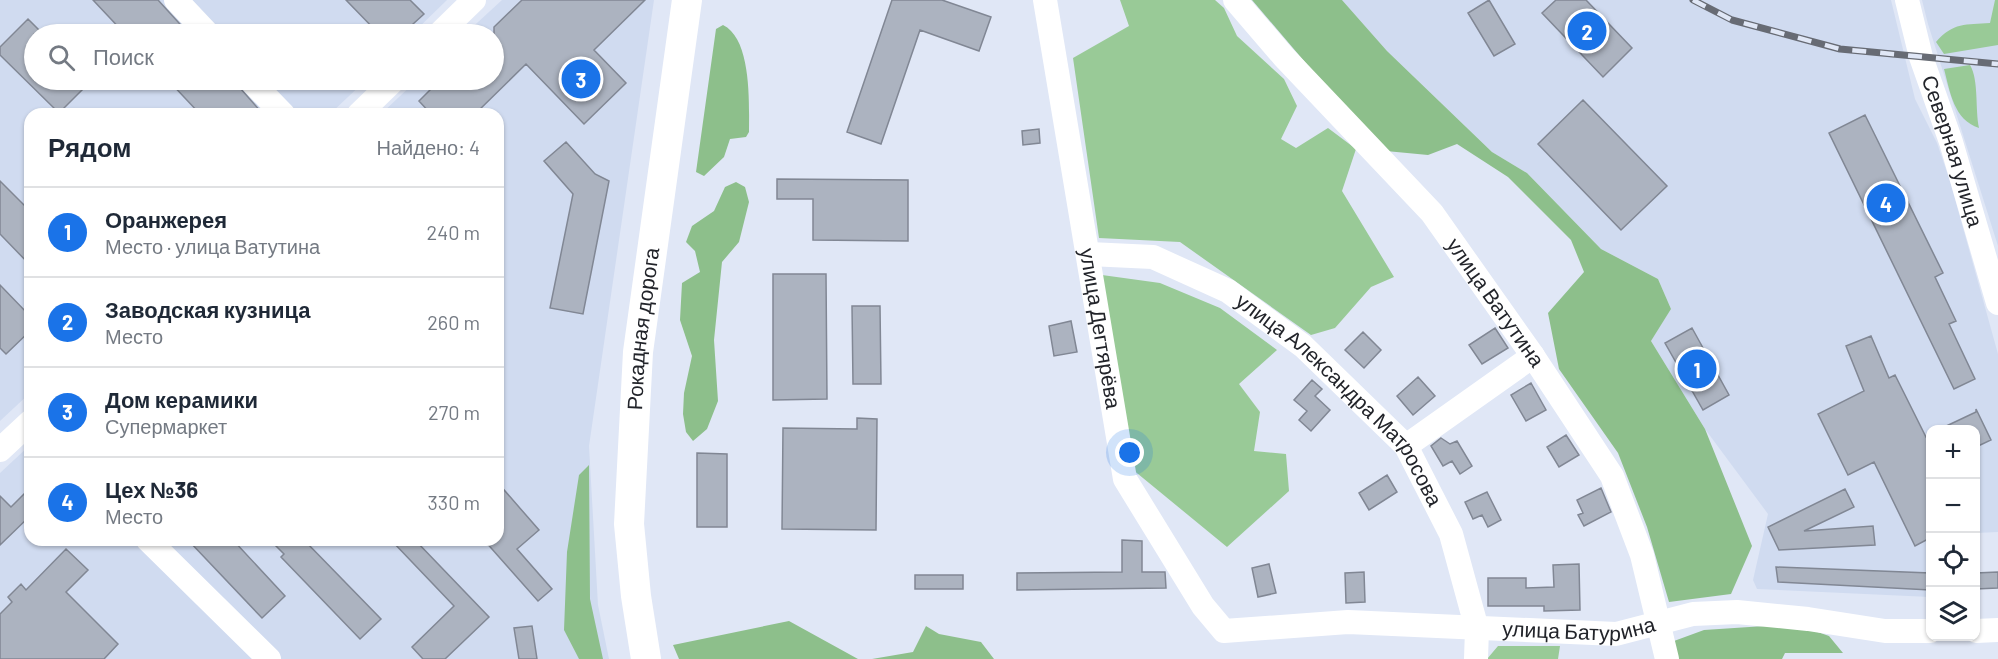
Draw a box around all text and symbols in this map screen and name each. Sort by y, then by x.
pin: 2 [1568,9,1606,54]
search box [24,24,504,90]
icon: search [45,41,78,74]
text: Поиск [93,43,154,69]
pin: 3 [562,56,600,101]
street label: Северная улица [1917,72,1989,230]
text: Рядом [48,131,131,162]
text: Найдено: 4 [377,135,480,159]
pin: 4 [1866,180,1906,226]
text: Оранжерея [105,206,227,232]
text: 1 [64,220,71,244]
text: 240 m [426,220,480,244]
street label: улица Ватутина [1442,232,1551,371]
text: Место · улица Ватутина [105,234,320,258]
street label: Рокадная дорога [621,245,663,411]
street label: улица Дегтярёва [1076,246,1127,411]
street label: улица Александра Матросова [1232,287,1449,510]
text: Заводская кузница [105,296,311,322]
text: 2 [62,310,73,334]
text: 260 m [427,310,480,334]
text: Место [105,324,163,348]
pin: 1 [1678,346,1716,392]
text: Дом керамики [105,386,258,412]
text: 3 [62,400,73,424]
text: 270 m [428,400,480,424]
text: Супермаркет [105,414,227,438]
map controls [1926,425,1980,641]
button: + [1926,425,1980,479]
your location [1115,438,1144,467]
text: Цех №36 [105,476,198,502]
button: − [1926,479,1980,533]
text: 4 [61,490,74,514]
text: 330 m [428,490,480,514]
text: Место [105,504,163,528]
button: locate [1926,533,1980,587]
button: layers [1926,587,1980,641]
street label: улица Батурина [1502,610,1658,645]

